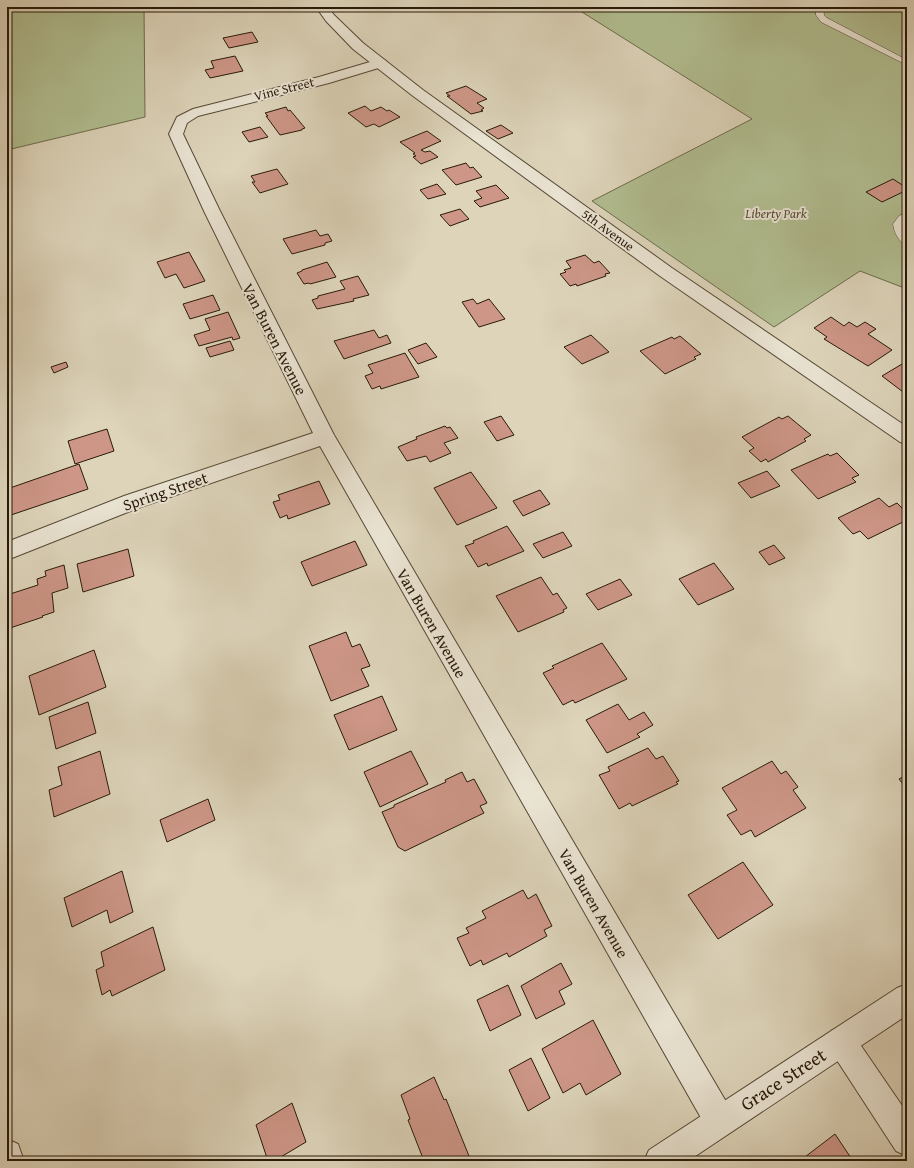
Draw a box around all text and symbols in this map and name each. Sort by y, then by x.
street label: Vine Street [252,72,316,106]
street label: 5th Avenue [578,204,638,256]
park label: Liberty Park [744,204,807,223]
street label: Van Buren Avenue [236,279,314,399]
street label: Spring Street [119,465,211,517]
street label: Van Buren Avenue [391,564,473,682]
street label: Van Buren Avenue [553,844,635,962]
street label: Grace Street [735,1041,832,1117]

